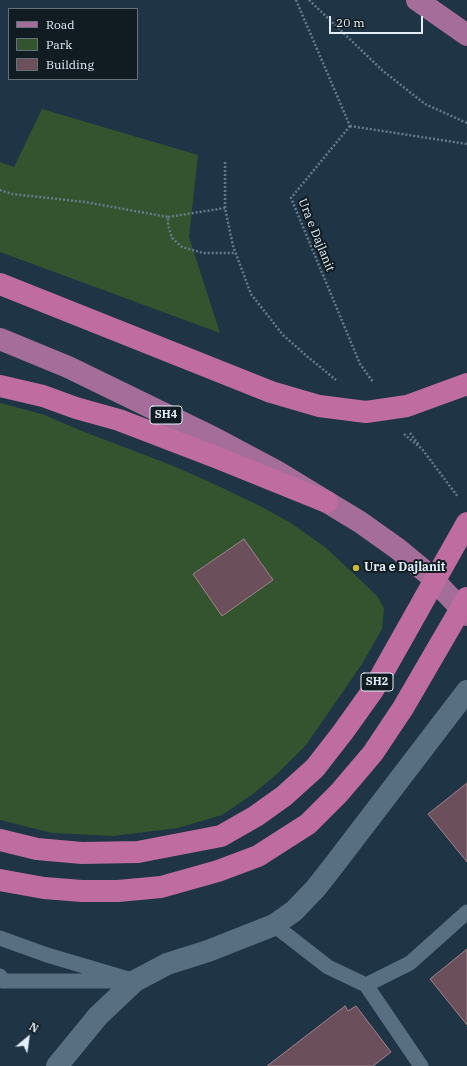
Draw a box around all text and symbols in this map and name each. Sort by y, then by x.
legend [8,8,138,80]
scale bar [331,8,425,34]
text: 20 m [336,15,365,30]
text: Road [46,17,75,32]
text: Park [46,37,72,52]
text: Building [46,57,94,72]
street label: Ura e Dajlanit [295,197,337,273]
road number: SH4 [150,406,182,424]
place label: Ura e Dajlanit [364,561,445,575]
marker: Ura e Dajlanit [351,563,361,573]
road number: SH2 [361,673,393,691]
north arrow [8,1018,48,1058]
text: N [27,1019,41,1036]

